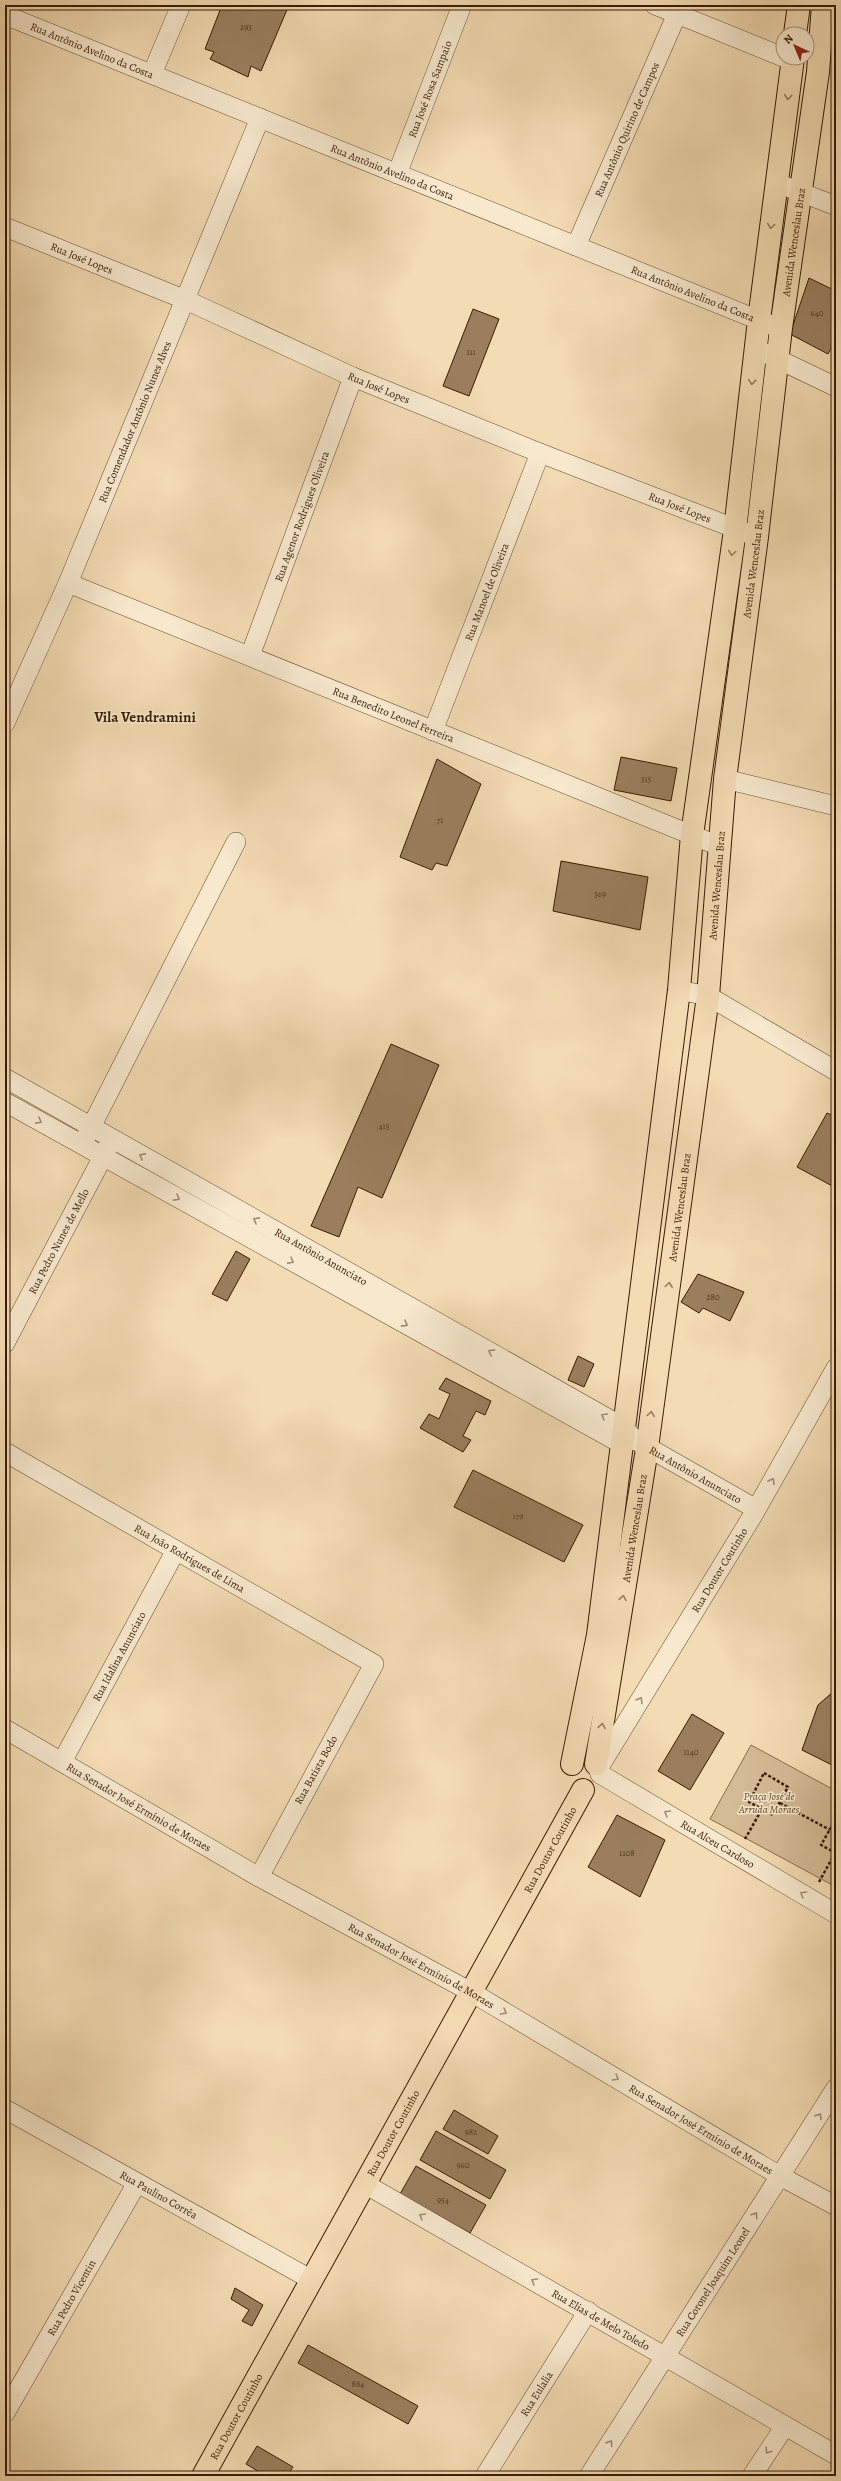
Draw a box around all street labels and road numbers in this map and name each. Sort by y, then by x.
street label: Rua Antônio Avelino da Costa [28,19,157,82]
street label: Rua José Rosa Sampaio [404,38,455,140]
street label: Rua Antônio Quirino de Campos [591,60,663,199]
street label: Rua Antônio Avelino da Costa [329,140,457,204]
street label: Avenida Wenceslau Braz [778,187,809,298]
street label: Rua José Lopes [48,239,115,277]
street label: Rua Antônio Avelino da Costa [629,262,758,325]
street label: Rua Comendador Antônio Nunes Alves [95,339,175,505]
street label: Rua José Lopes [345,368,412,407]
street label: Rua Agenor Rodrigues Oliveira [271,448,333,584]
street label: Rua José Lopes [646,488,714,526]
street label: Avenida Wenceslau Braz [739,509,768,620]
street label: Rua Manoel de Oliveira [461,540,512,643]
street label: Rua Benedito Leonel Ferreira [330,683,457,746]
street label: Avenida Wenceslau Braz [705,830,728,942]
street label: Avenida Wenceslau Braz [665,1152,694,1263]
street label: Rua Pedro Nunes de Mello [25,1185,93,1297]
street label: Rua Antônio Anunciato [272,1224,371,1289]
street label: Rua Antônio Anunciato [646,1442,745,1507]
street label: Avenida Wenceslau Braz [618,1473,650,1584]
street label: Rua João Rodrigues de Lima [132,1520,249,1596]
street label: Rua Doutor Coutinho [688,1525,751,1615]
street label: Rua Idalina Anunciato [89,1608,149,1704]
street label: Rua Batista Bodo [291,1732,341,1807]
street label: Rua Senador José Ermínio de Moraes [64,1759,214,1855]
street label: Rua Doutor Coutinho [520,1803,580,1896]
street label: Rua Alceu Cardoso [678,1816,758,1872]
street label: Rua Senador José Ermínio de Moraes [345,1919,498,2012]
street label: Rua Senador José Ermínio de Moraes [626,2080,776,2178]
street label: Rua Doutor Coutinho [363,2087,423,2179]
street label: Rua Paulino Corrêa [117,2167,201,2223]
street label: Rua Coronel Joaquim Leonel [672,2224,753,2340]
street label: Rua Pedro Vicentin [43,2257,99,2338]
street label: Rua Elias de Melo Toledo [549,2285,653,2354]
street label: Rua Eulalia [517,2368,557,2419]
street label: Rua Doutor Coutinho [206,2370,266,2462]

